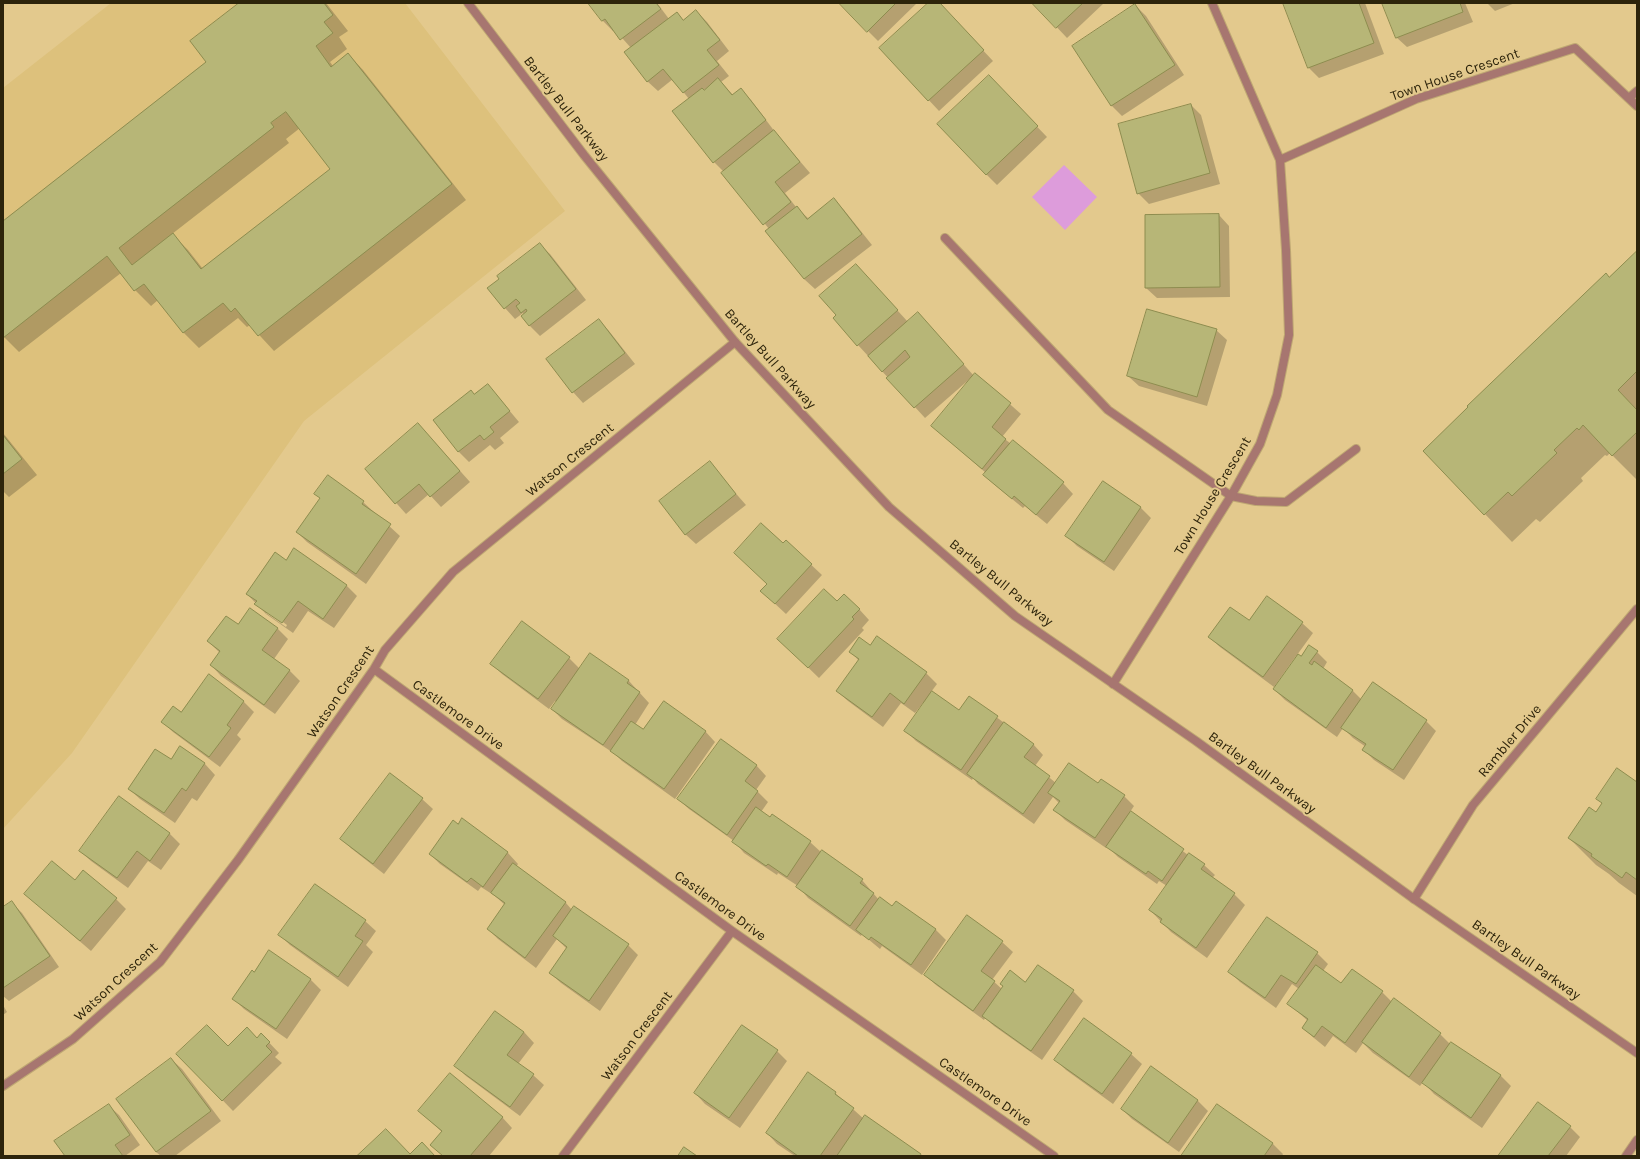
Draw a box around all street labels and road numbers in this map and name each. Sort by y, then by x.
street label: Town House Crescent [1388,45,1522,105]
street label: Bartley Bull Parkway [520,53,612,165]
street label: Bartley Bull Parkway [721,306,819,412]
street label: Watson Crescent [523,419,617,501]
street label: Town House Crescent [1171,434,1255,558]
street label: Bartley Bull Parkway [946,536,1056,630]
street label: Watson Crescent [304,642,378,742]
street label: Castlemore Drive [409,676,507,754]
street label: Rambler Drive [1475,701,1545,781]
street label: Bartley Bull Parkway [1205,728,1319,818]
street label: Castlemore Drive [671,867,769,945]
street label: Bartley Bull Parkway [1468,916,1584,1004]
street label: Watson Crescent [71,939,161,1025]
street label: Watson Crescent [598,988,676,1084]
street label: Castlemore Drive [936,1054,1034,1130]

